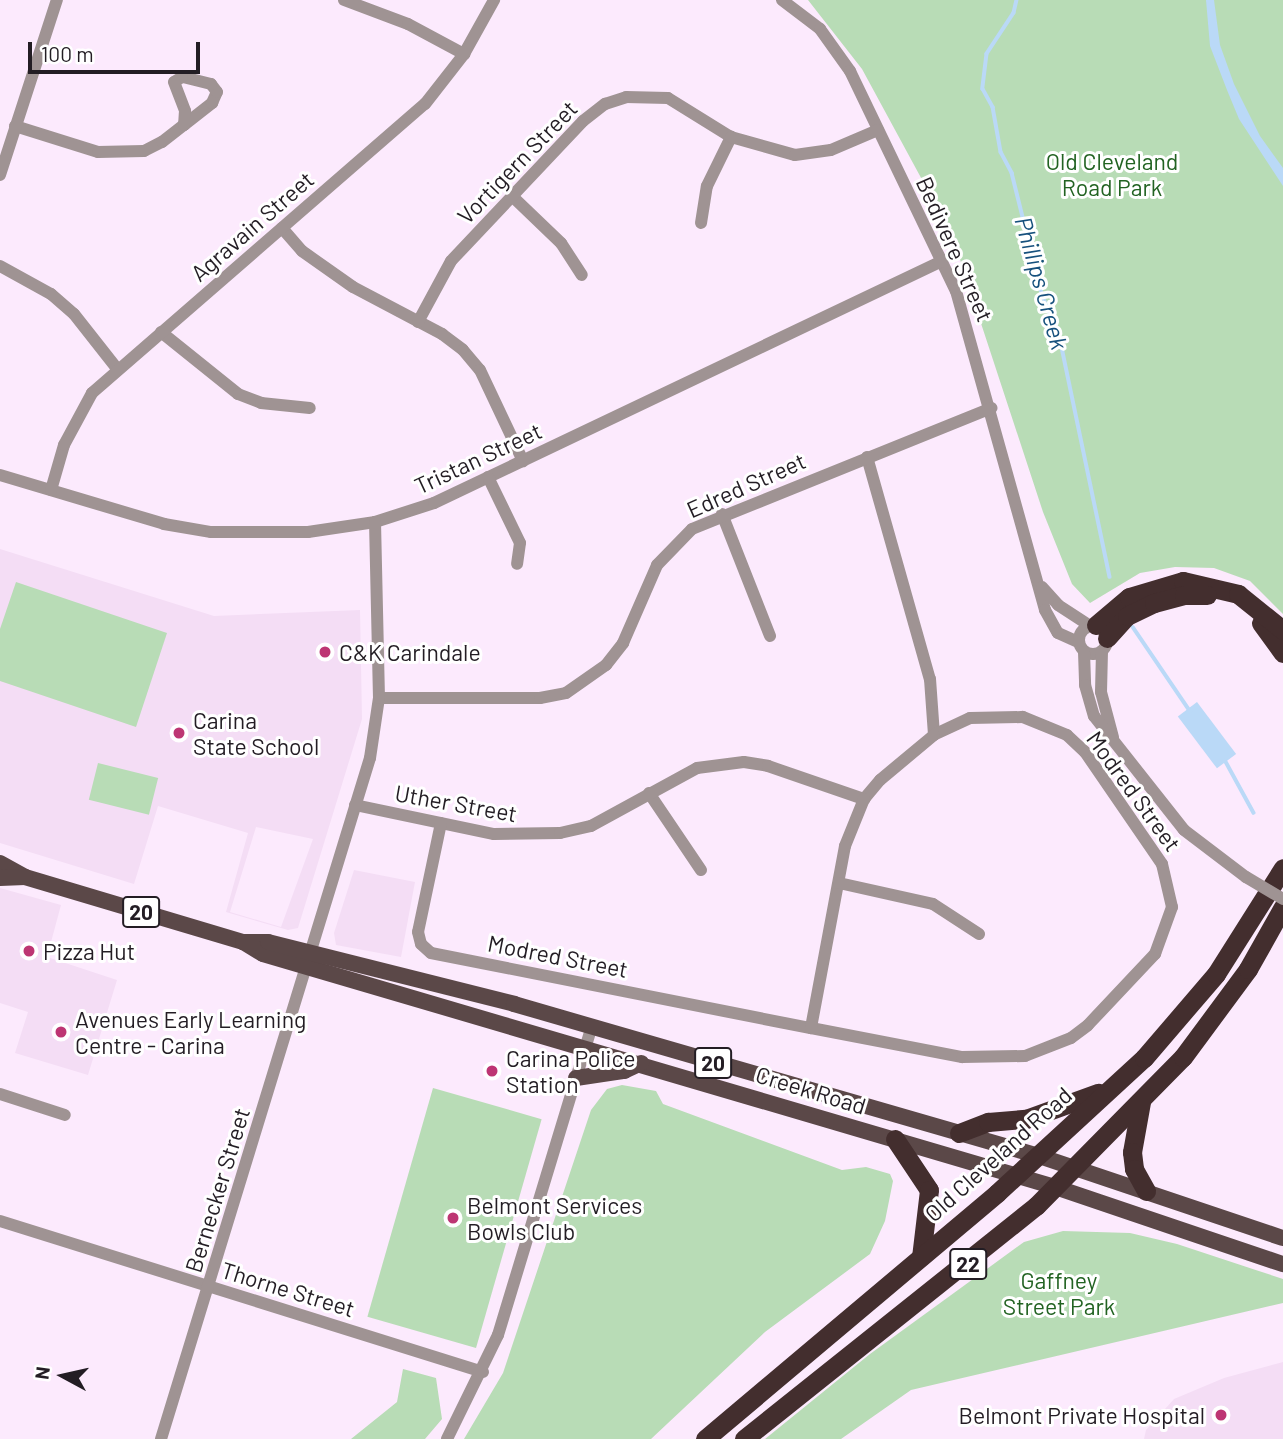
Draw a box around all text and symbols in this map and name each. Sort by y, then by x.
scale bar [32,28,203,72]
text: 100 m [41,41,94,66]
street label: Vortigern Street [451,95,583,229]
park label: Old Cleveland Road Park [1046,147,1178,201]
street label: Agravain Street [185,165,319,287]
street label: Bedivere Street [911,172,999,326]
water label: Phillips Creek [1009,213,1075,353]
street label: Tristan Street [410,417,546,499]
street label: Edred Street [682,447,810,523]
place label: C&K Carindale [339,638,481,666]
marker: C&K Carindale [317,644,333,660]
place label: Carina State School [193,706,319,760]
marker: Carina State School [171,725,187,741]
street label: Modred Street [1081,725,1187,857]
street label: Uther Street [393,779,519,827]
road number: 20 [122,894,160,930]
street label: Modred Street [486,929,630,983]
place label: Pizza Hut [43,937,135,965]
marker: Pizza Hut [21,943,37,959]
place label: Avenues Early Learning Centre - Carina [75,1005,306,1059]
marker: Avenues Early Learning Centre - Carina [53,1024,69,1040]
place label: Carina Police Station [506,1044,636,1098]
road number: 20 [694,1046,732,1080]
street label: Creek Road [753,1060,869,1120]
marker: Carina Police Station [484,1063,500,1079]
street label: Old Cleveland Road [919,1081,1077,1227]
street label: Bernecker Street [179,1104,255,1276]
place label: Belmont Services Bowls Club [467,1191,642,1245]
marker: Belmont Services Bowls Club [445,1210,461,1226]
road number: 22 [949,1246,987,1282]
street label: Thorne Street [218,1256,358,1322]
park label: Gaffney Street Park [1003,1266,1115,1320]
north arrow [28,1341,98,1411]
text: N [29,1365,54,1381]
place label: Belmont Private Hospital [959,1401,1205,1429]
marker: Belmont Private Hospital [1211,1405,1231,1425]

